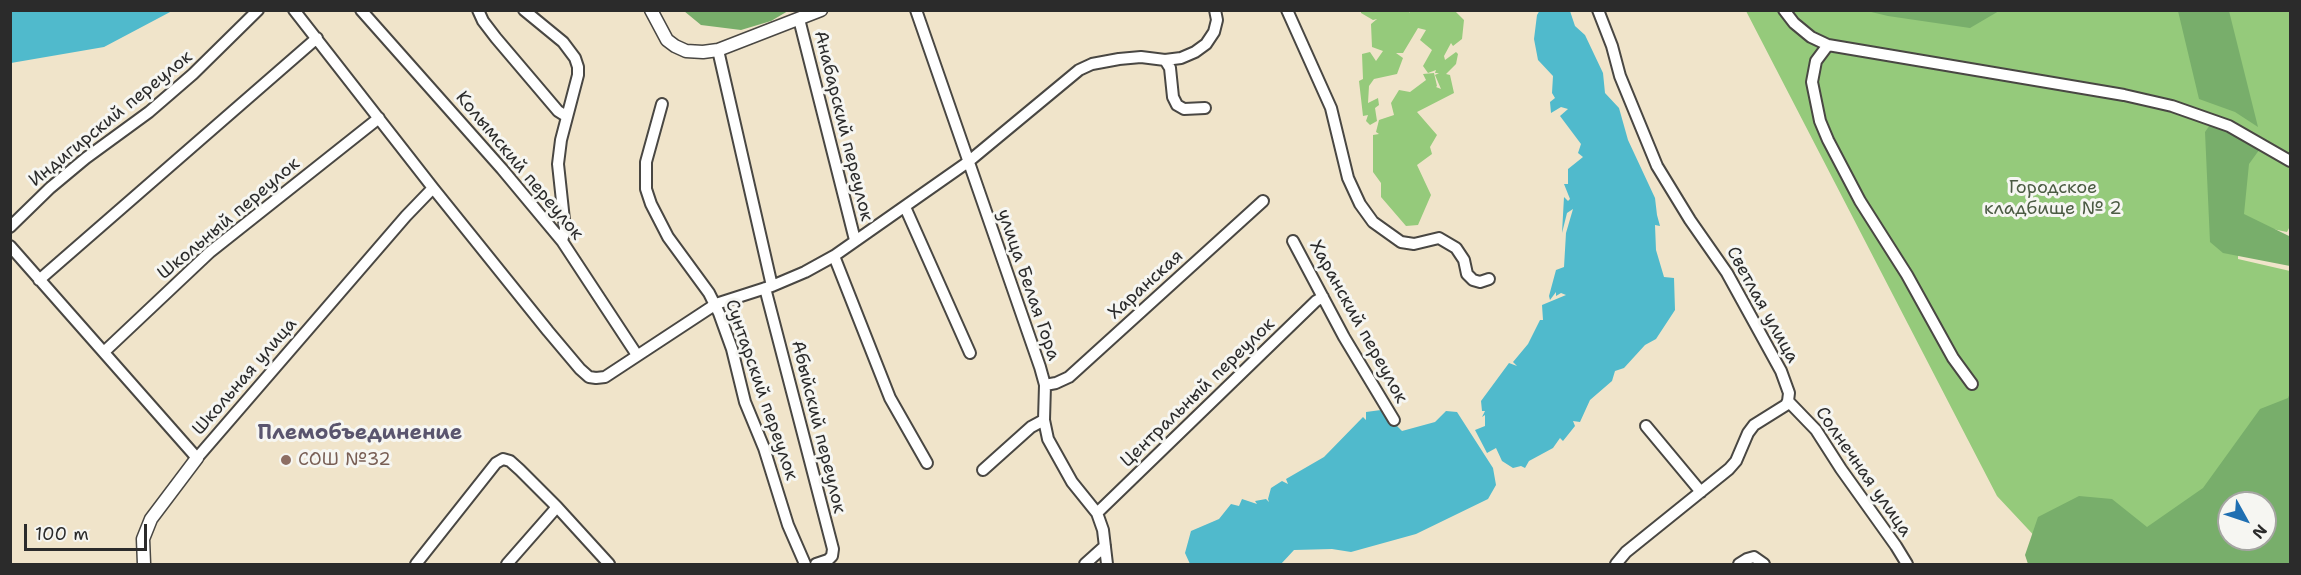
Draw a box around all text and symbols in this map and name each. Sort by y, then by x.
street label: Анабарский переулок [809,29,877,223]
street label: Индигирский переулок [25,46,197,192]
street label: Колымский переулок [451,87,587,245]
street label: Школьный переулок [154,153,304,285]
park label: Городское кладбище № 2 [1984,177,2122,219]
street label: улица Белая Гора [992,206,1064,364]
street label: Харанский переулок [1304,237,1412,407]
street label: Светлая улица [1721,243,1803,367]
street label: Харанская [1104,246,1188,324]
street label: Сунтарский переулок [720,297,802,483]
street label: Школьная улица [188,314,302,440]
street label: Центральный переулок [1116,314,1280,472]
street label: Абыйский переулок [786,338,850,516]
street label: Солнечная улица [1810,403,1916,541]
district label: Племобъединение [258,421,462,447]
place label: СОШ №32 [298,449,391,471]
marker: СОШ №32 [279,453,293,467]
north arrow [2217,491,2277,551]
scale bar [27,512,150,550]
text: N [2248,520,2272,543]
text: 100 m [35,522,89,546]

